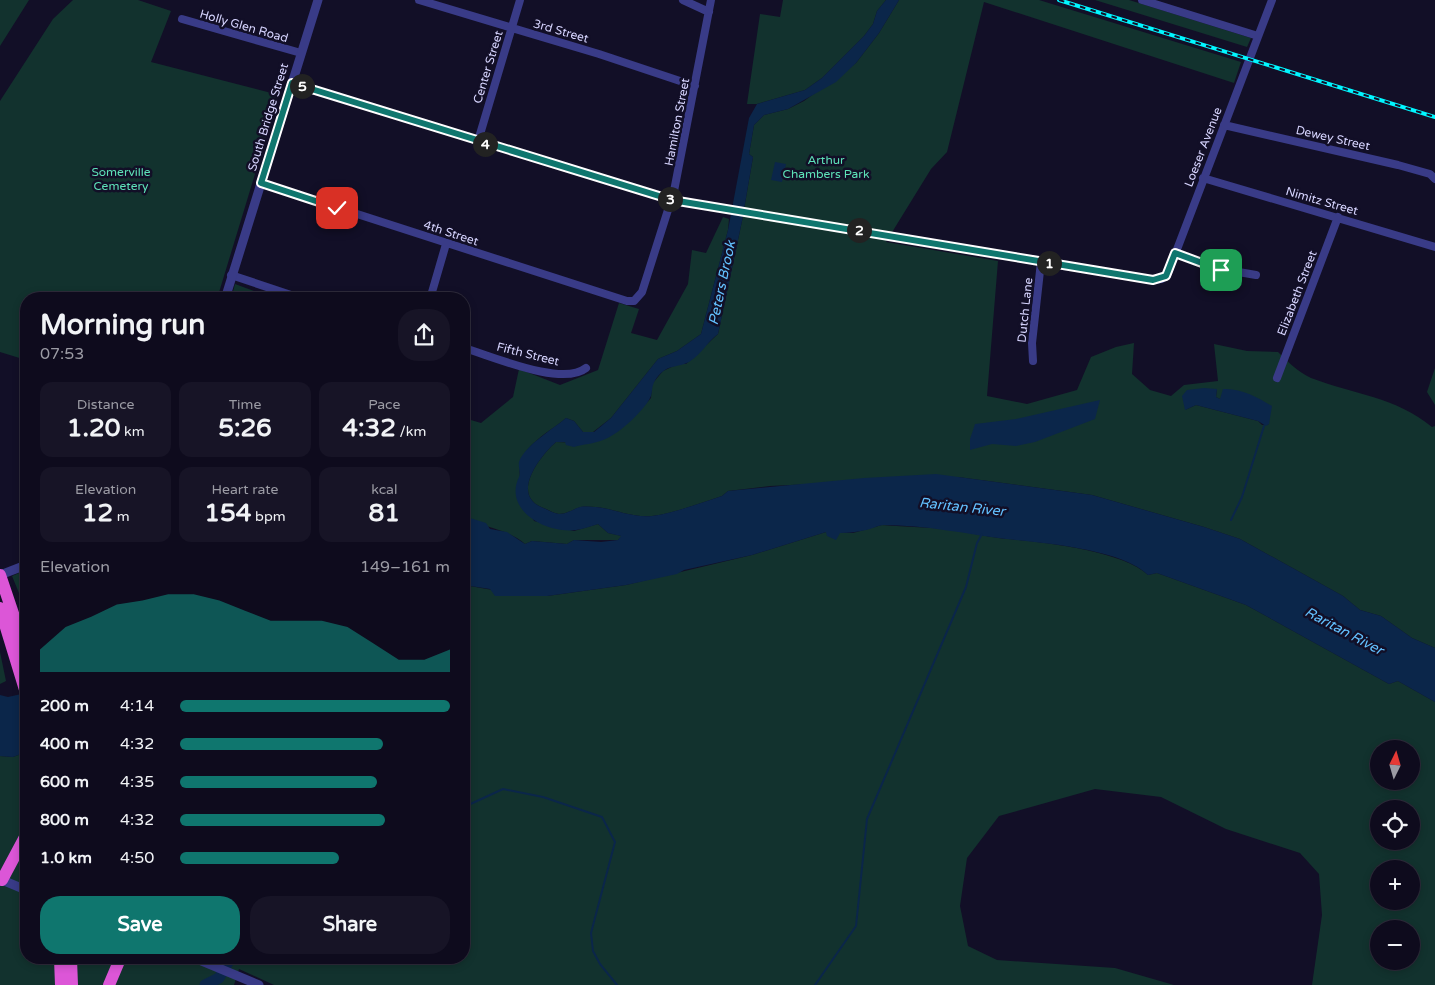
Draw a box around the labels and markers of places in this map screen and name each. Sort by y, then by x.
pin: 5 [290,74,314,98]
pin: 4 [472,132,498,156]
pin: 3 [658,186,682,212]
pin [316,187,358,229]
pin: 2 [846,218,872,242]
pin [1200,249,1242,291]
pin: 1 [1036,250,1062,276]

